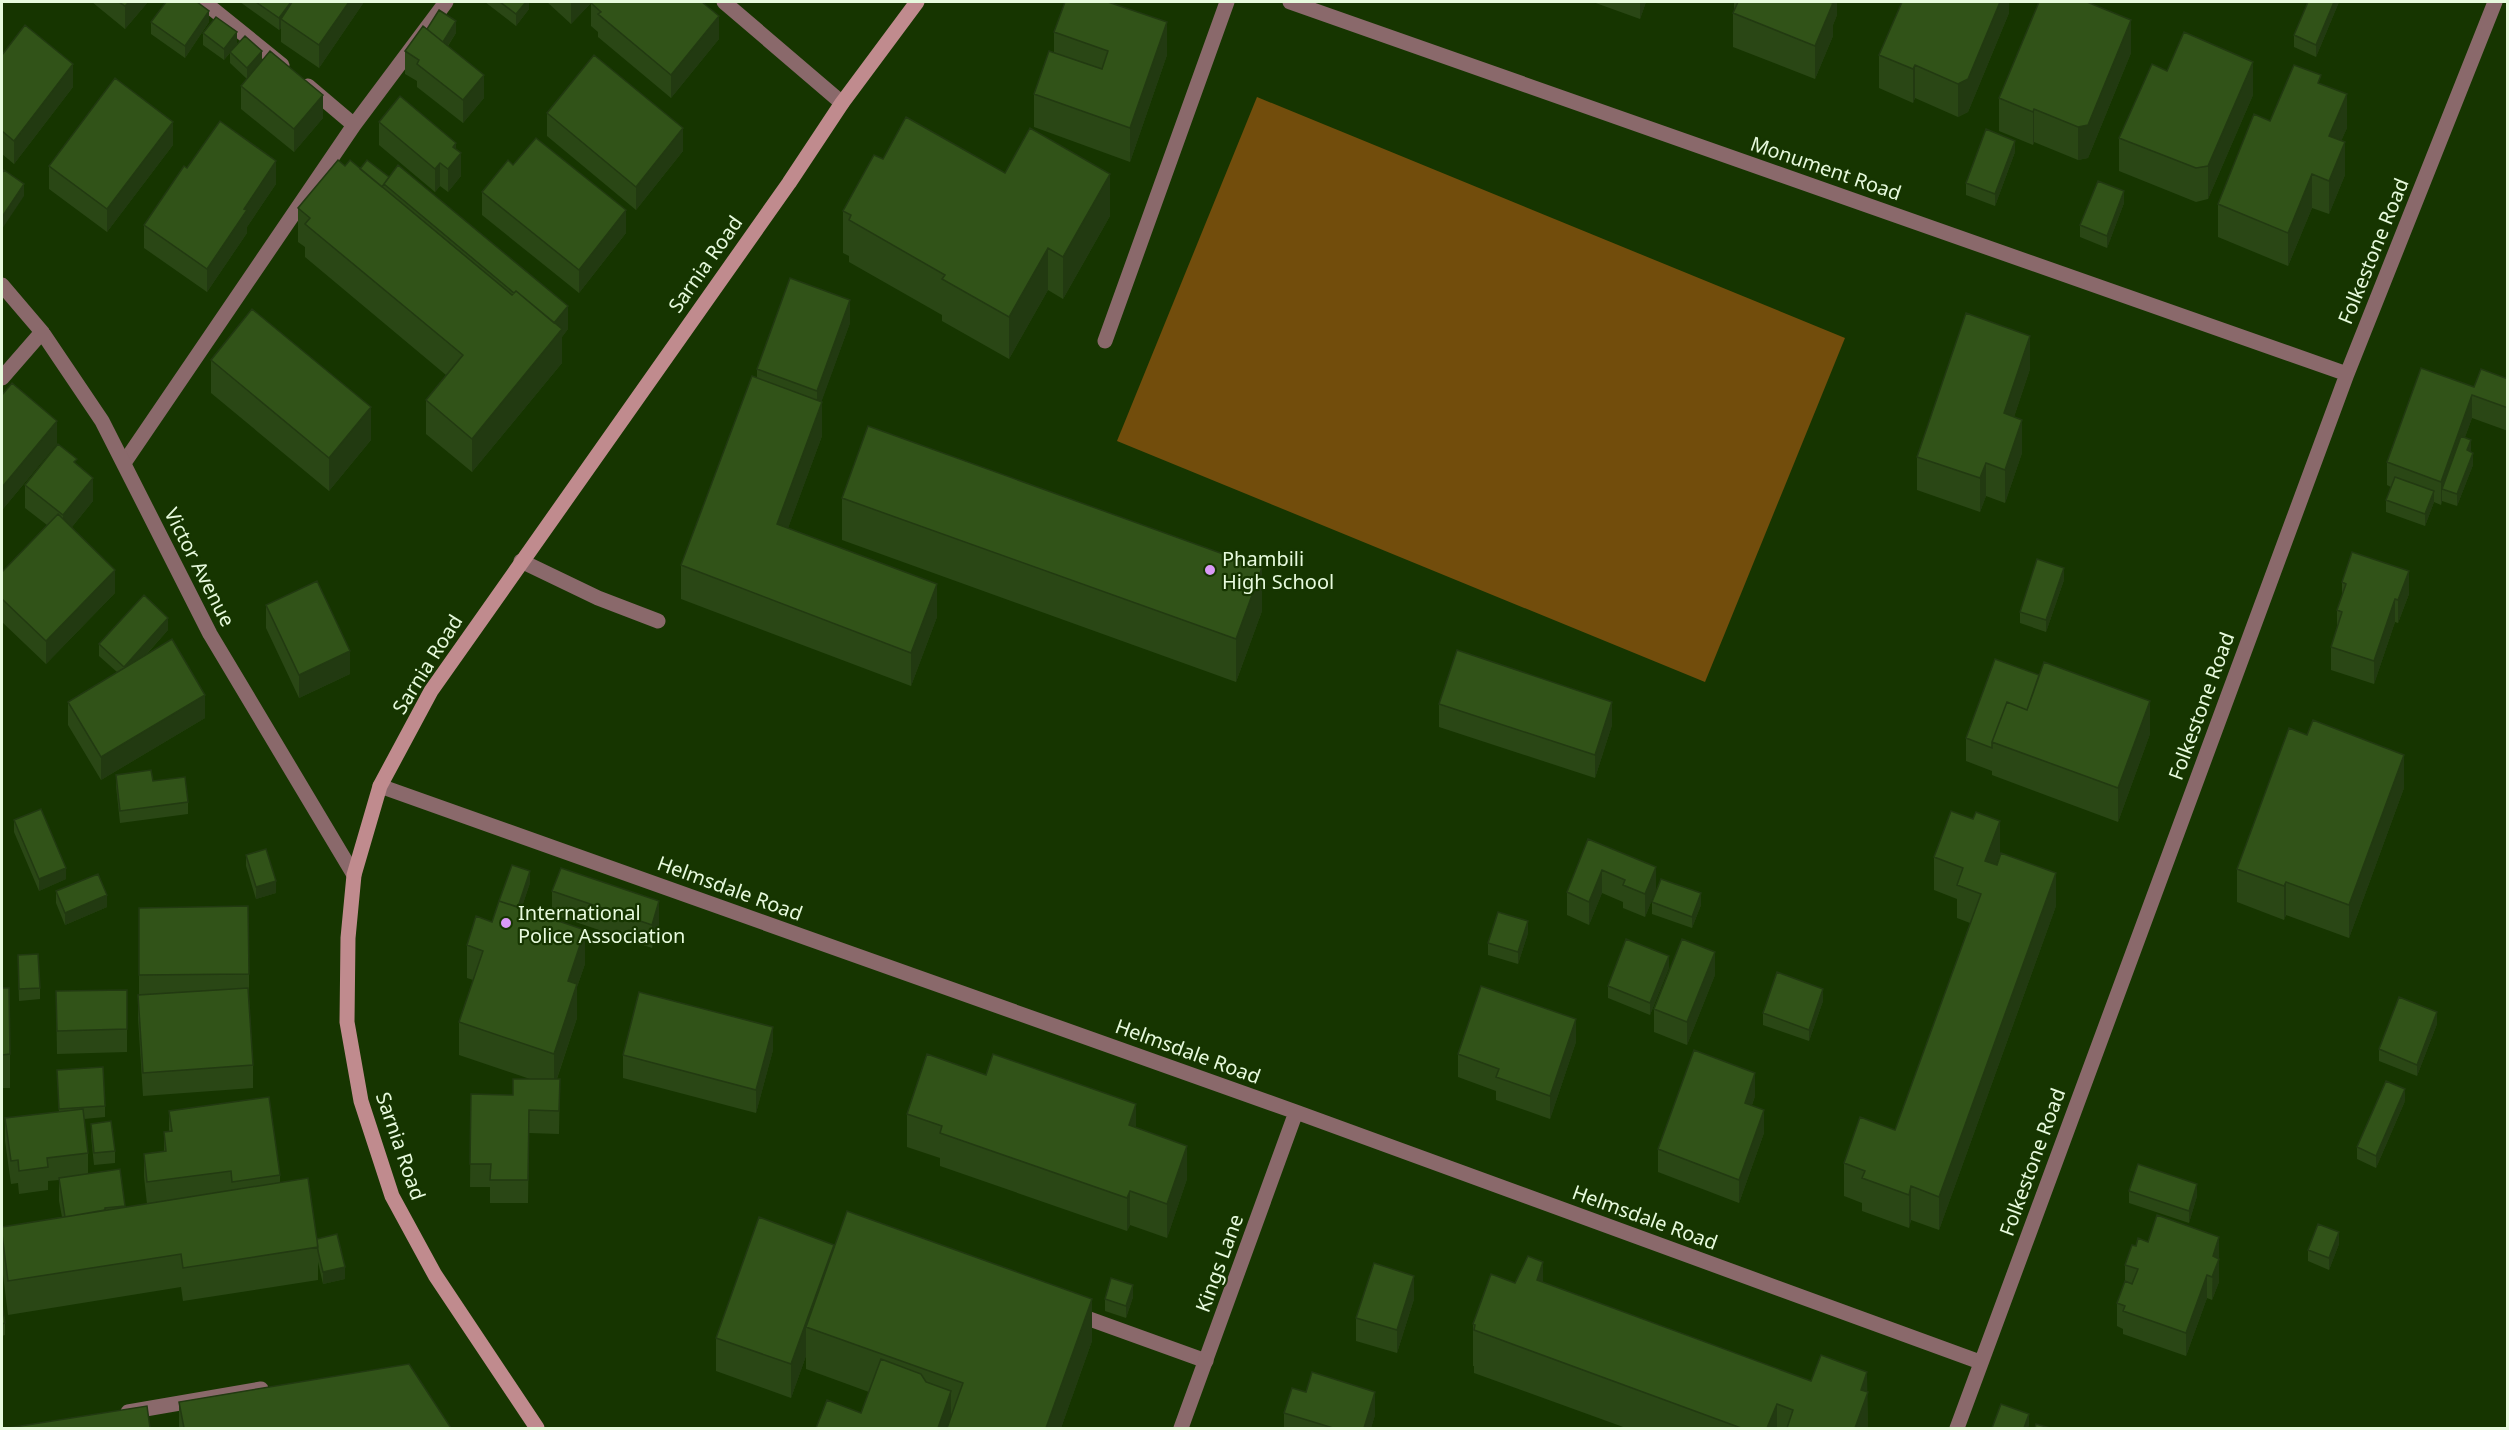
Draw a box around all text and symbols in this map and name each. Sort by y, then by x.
street label: Monument Road [1747,130,1905,206]
street label: Folkestone Road [2331,174,2415,328]
street label: Sarnia Road [662,210,748,318]
street label: Victor Avenue [159,503,241,631]
place label: Phambili High School [1222,545,1334,595]
marker: Phambili High School [1203,563,1217,577]
street label: Sarnia Road [386,609,468,719]
street label: Folkestone Road [2162,628,2240,784]
street label: Helmsdale Road [654,849,806,927]
place label: International Police Association [518,899,685,949]
marker: International Police Association [499,916,513,930]
street label: Helmsdale Road [1112,1012,1264,1090]
street label: Folkestone Road [1993,1084,2071,1240]
street label: Sarnia Road [370,1088,432,1204]
street label: Helmsdale Road [1569,1178,1721,1256]
street label: Kings Lane [1189,1210,1249,1316]

